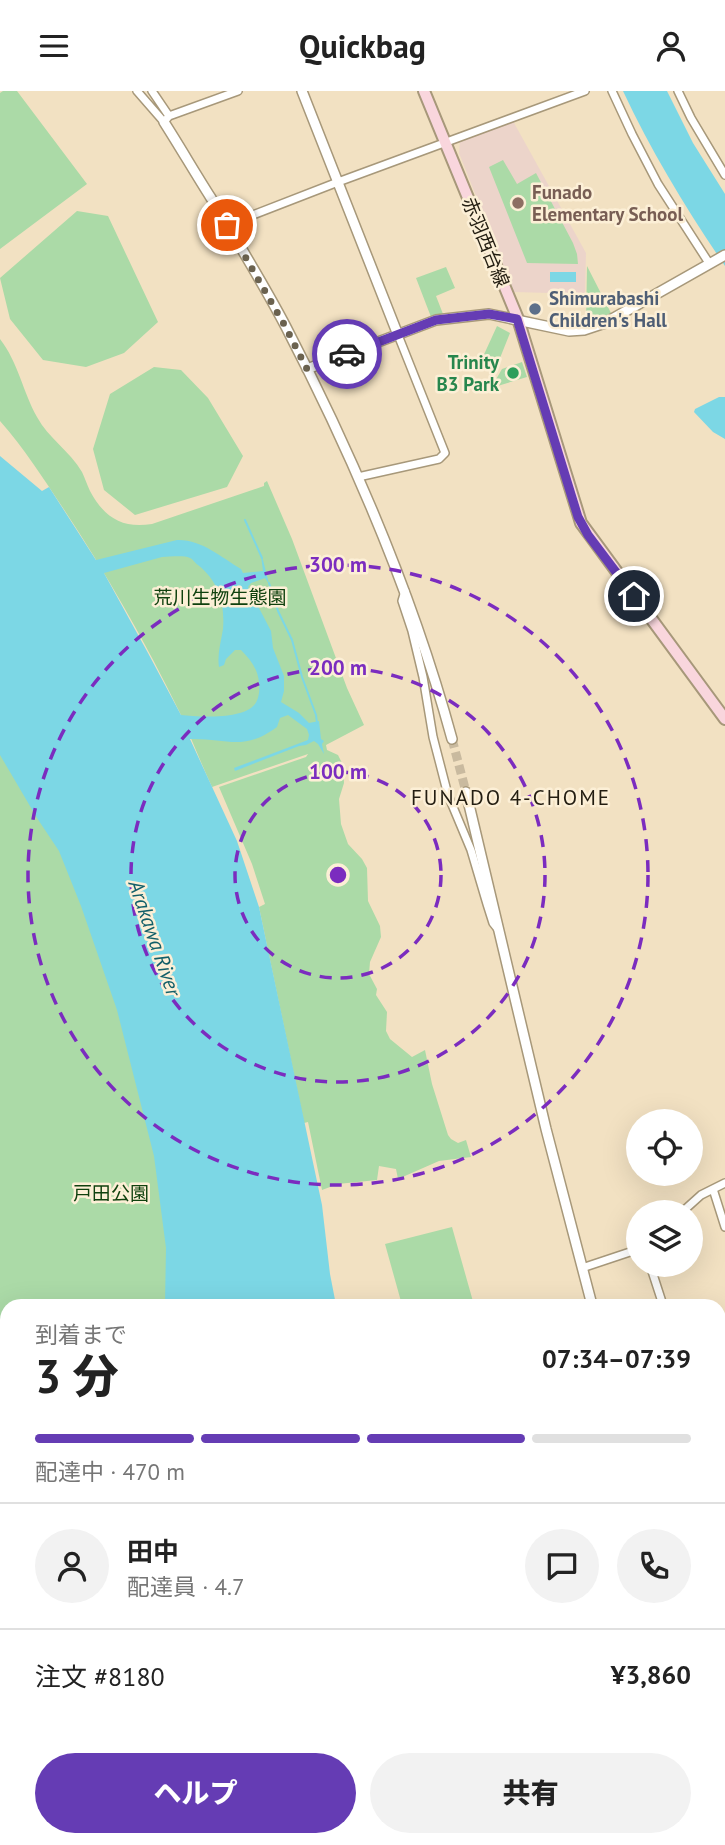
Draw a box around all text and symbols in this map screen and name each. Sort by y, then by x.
text: Quickbag [299,25,426,67]
icon: menu [35,27,73,65]
icon: person [652,27,690,65]
place label: Funado Elementary School [532,180,683,226]
street label: 赤羽西台線 [457,193,515,291]
pin [197,195,257,255]
marker: Funado Elementary School [510,195,526,211]
icon: bag [208,206,246,244]
place label: Shimurabashi Children's Hall [549,286,667,332]
marker: Shimurabashi Children's Hall [527,301,543,317]
courier [312,319,382,389]
icon: car [328,335,366,373]
place label: Trinity B3 Park [436,350,500,396]
marker: Trinity B3 Park [505,365,521,381]
text: 300 m [309,551,367,578]
pin [604,566,664,626]
icon: home [615,577,653,615]
park label: 荒川生物生態園 [153,585,287,609]
text: 200 m [309,654,367,681]
text: 100 m [309,758,367,785]
district label: FUNADO 4-CHOME [411,784,611,811]
centre of rings [326,863,350,887]
water label: Arakawa River [122,876,188,1001]
map controls [626,1109,703,1277]
button: locate [626,1109,703,1186]
park label: 戸田公園 [73,1181,149,1205]
button: layers [626,1200,703,1277]
text: 到着まで [35,1320,127,1349]
text: 07:34–07:39 [542,1342,691,1375]
text: 3 分 [35,1346,119,1406]
text: 配達中 · 470 m [35,1457,185,1486]
button: person [35,1529,109,1603]
button: chat [525,1529,599,1603]
button: phone [617,1529,691,1603]
text: 田中 [127,1535,179,1568]
text: 配達員 · 4.7 [127,1572,244,1601]
text: ¥3,860 [611,1658,691,1691]
text: 注文 #8180 [35,1660,165,1693]
button: ヘルプ [35,1753,356,1833]
button: 共有 [370,1753,691,1833]

